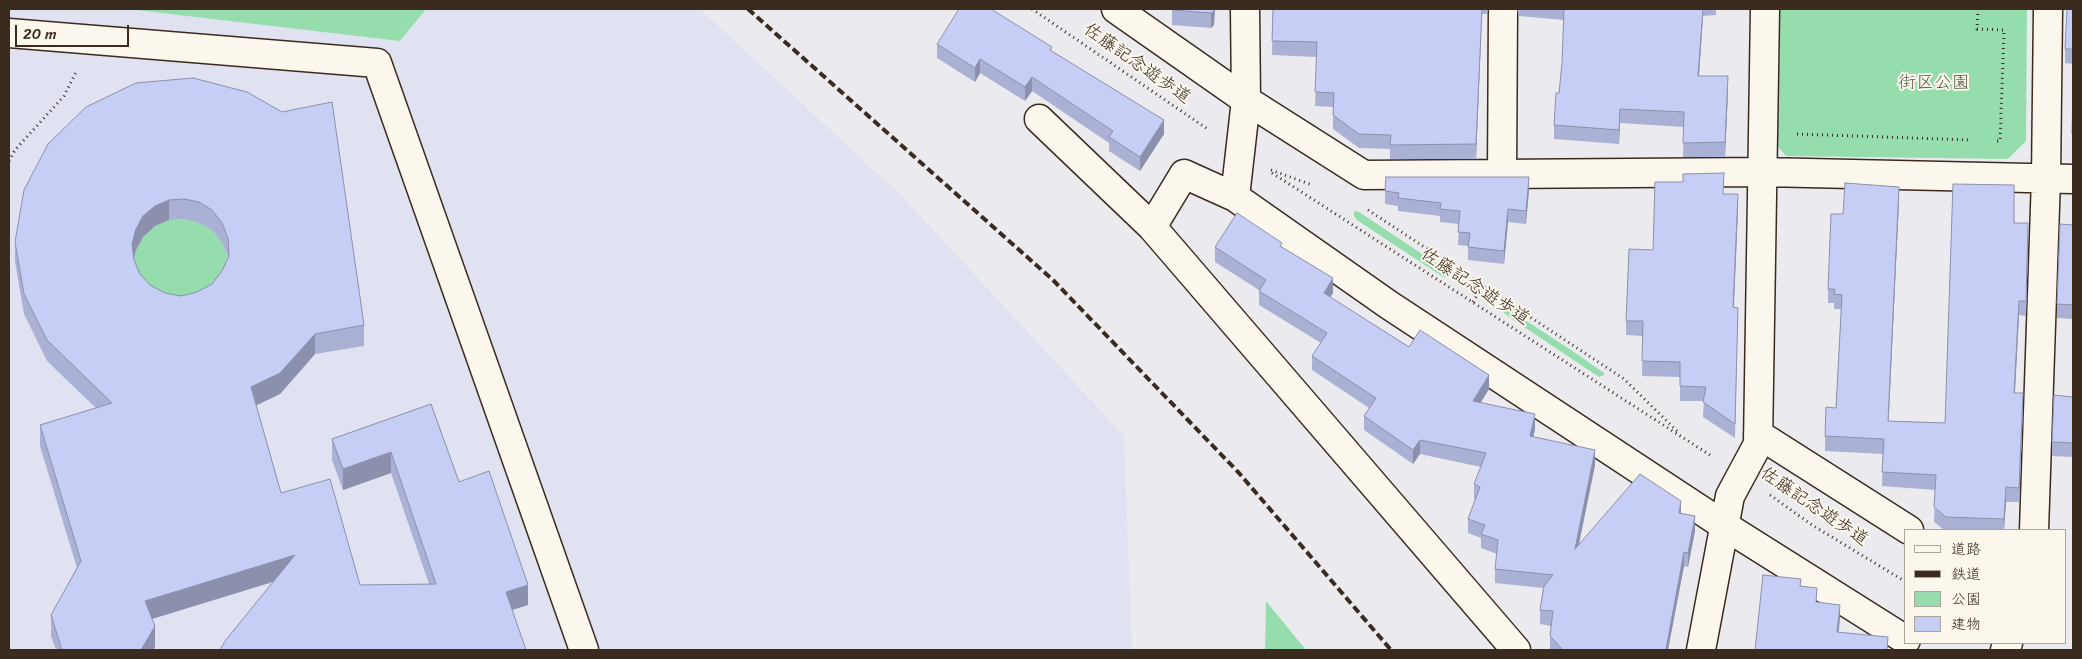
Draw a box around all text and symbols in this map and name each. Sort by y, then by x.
scale bar [18,15,131,47]
street label: 佐藤記念遊歩道 [1079,19,1195,109]
text: 20 m [23,21,57,47]
park label: 街区公園 [1898,72,1970,94]
street label: 佐藤記念遊歩道 [1416,244,1534,330]
street label: 佐藤記念遊歩道 [1756,463,1872,551]
legend [1904,529,2067,644]
text: 道路 [1951,536,1981,562]
text: 鉄道 [1951,561,1981,587]
text: 公園 [1951,586,1981,612]
text: 建物 [1951,611,1981,637]

